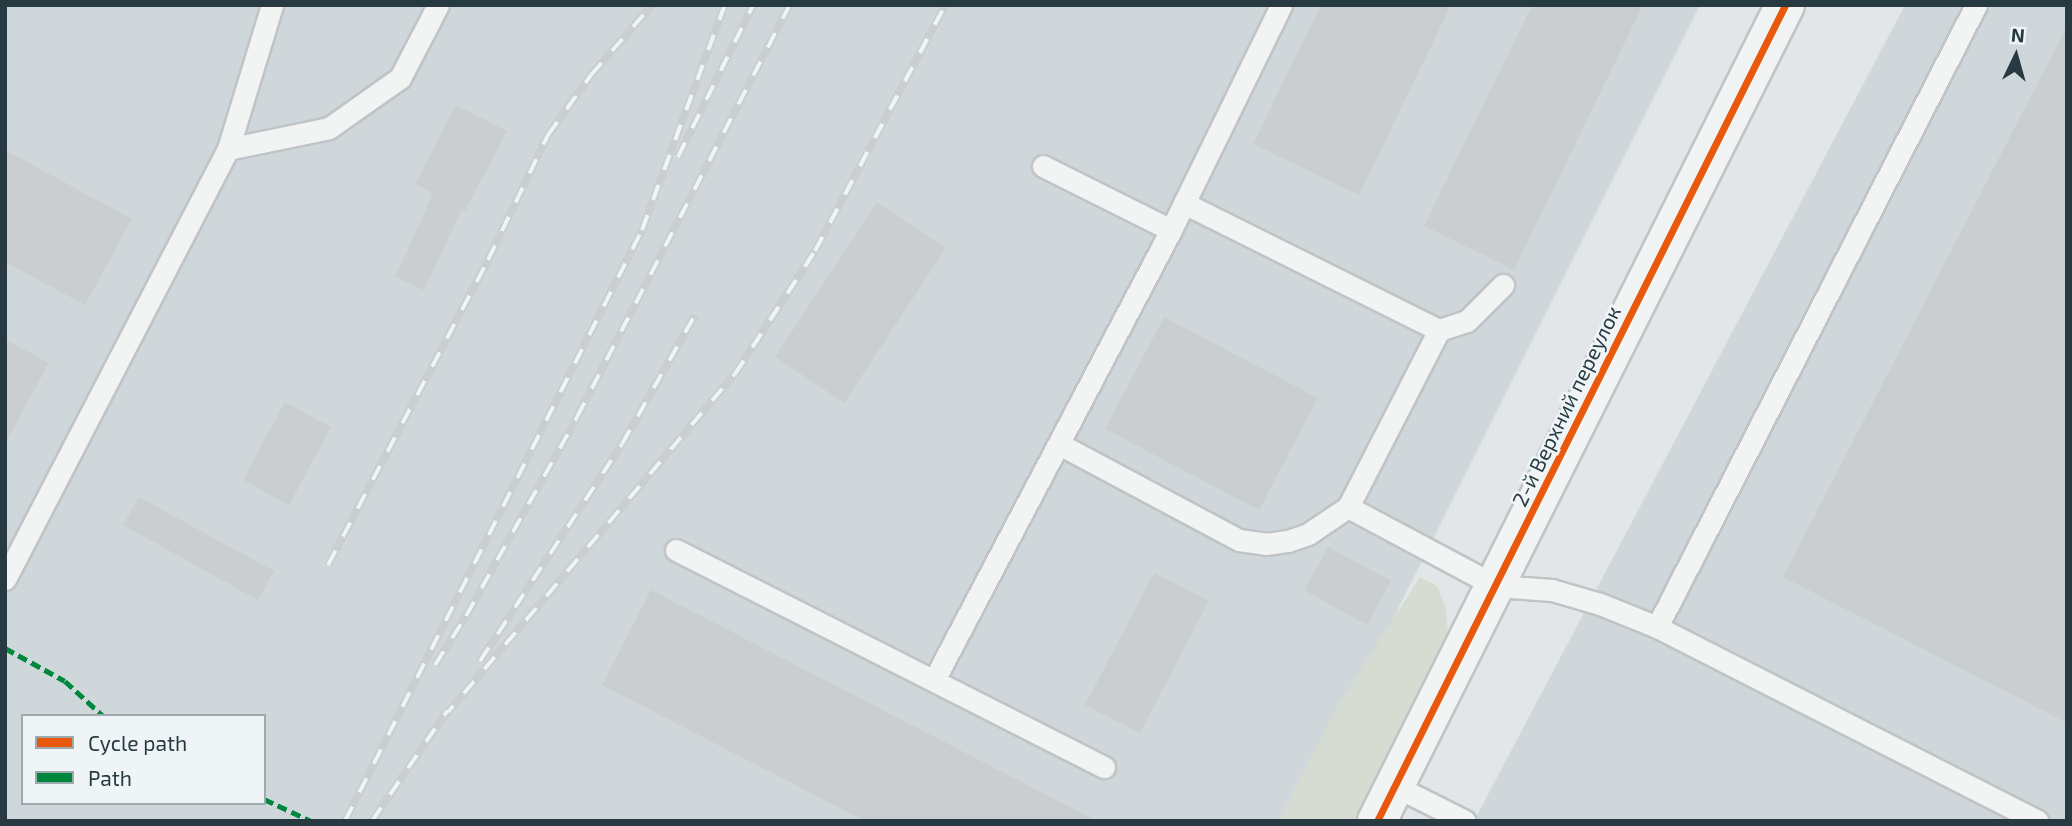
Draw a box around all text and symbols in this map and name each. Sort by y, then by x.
north arrow [1981,21,2051,91]
text: N [2010,23,2026,47]
street label: 2-й Верхний переулок [1506,302,1626,510]
legend [21,714,266,805]
text: Cycle path [88,730,187,755]
text: Path [88,765,132,790]

